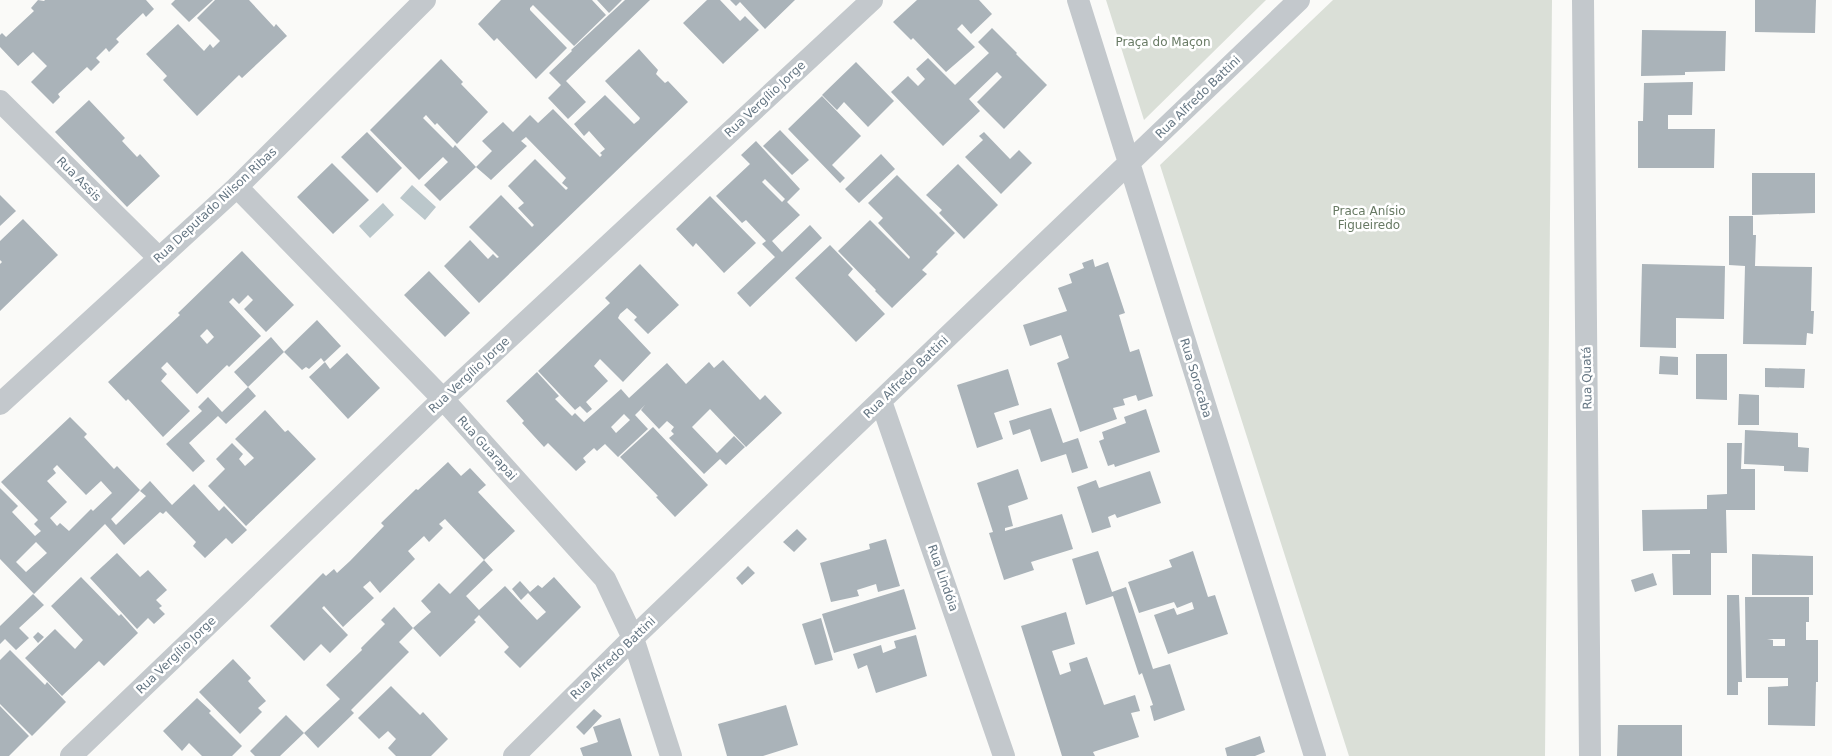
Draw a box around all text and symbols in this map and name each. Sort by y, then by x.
park label: Praça do Maçon [1115,35,1211,49]
street label: Rua Alfredo Battini [1153,53,1243,141]
street label: Rua Vergílio Jorge [722,58,808,140]
street label: Rua Deputado Nilson Ribas [151,144,279,266]
street label: Rua Assis [54,154,104,204]
park label: Praca Anísio Figueiredo [1332,204,1406,232]
street label: Rua Alfredo Battini [861,333,951,421]
street label: Rua Vergílio Jorge [426,334,512,416]
street label: Rua Sorocaba [1177,337,1215,419]
street label: Rua Quatá [1579,346,1595,410]
street label: Rua Guarapai [455,413,519,483]
street label: Rua Lindóia [925,543,961,613]
street label: Rua Vergílio Jorge [133,613,219,697]
street label: Rua Alfredo Battini [568,614,658,702]

